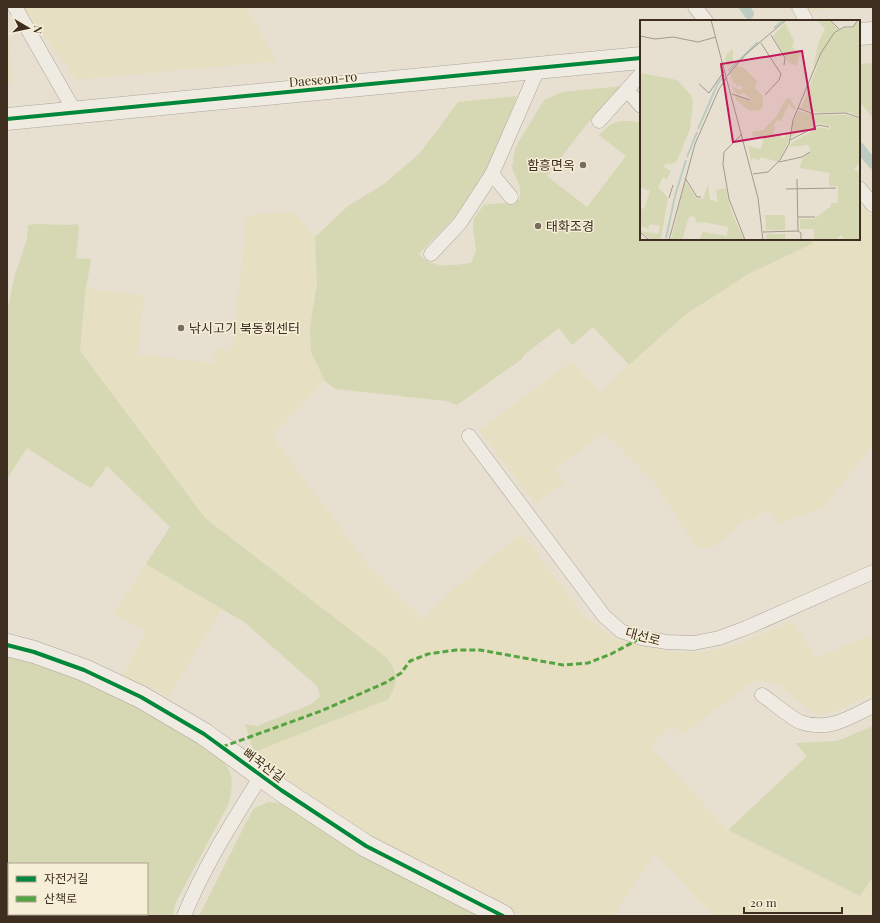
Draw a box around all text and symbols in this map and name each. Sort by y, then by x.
north arrow [8,8,48,48]
inset map [640,20,860,240]
text: N [30,25,46,35]
street label: Daeseon-ro [288,67,358,90]
place label: 함흥면옥 [527,156,575,173]
marker: 함흥면옥 [578,160,588,170]
place label: 태화조경 [546,217,594,234]
marker: 태화조경 [533,221,543,231]
place label: 낚시고기 북동회센터 [189,319,300,336]
marker: 낚시고기 북동회센터 [176,323,186,333]
street label: 대선로 [624,623,663,648]
street label: 뻐꾹산길 [240,744,289,786]
legend [8,863,148,915]
text: 자전거길 [44,870,88,886]
scale bar [744,889,842,915]
text: 산책로 [44,890,77,906]
text: 20 m [750,894,777,910]

